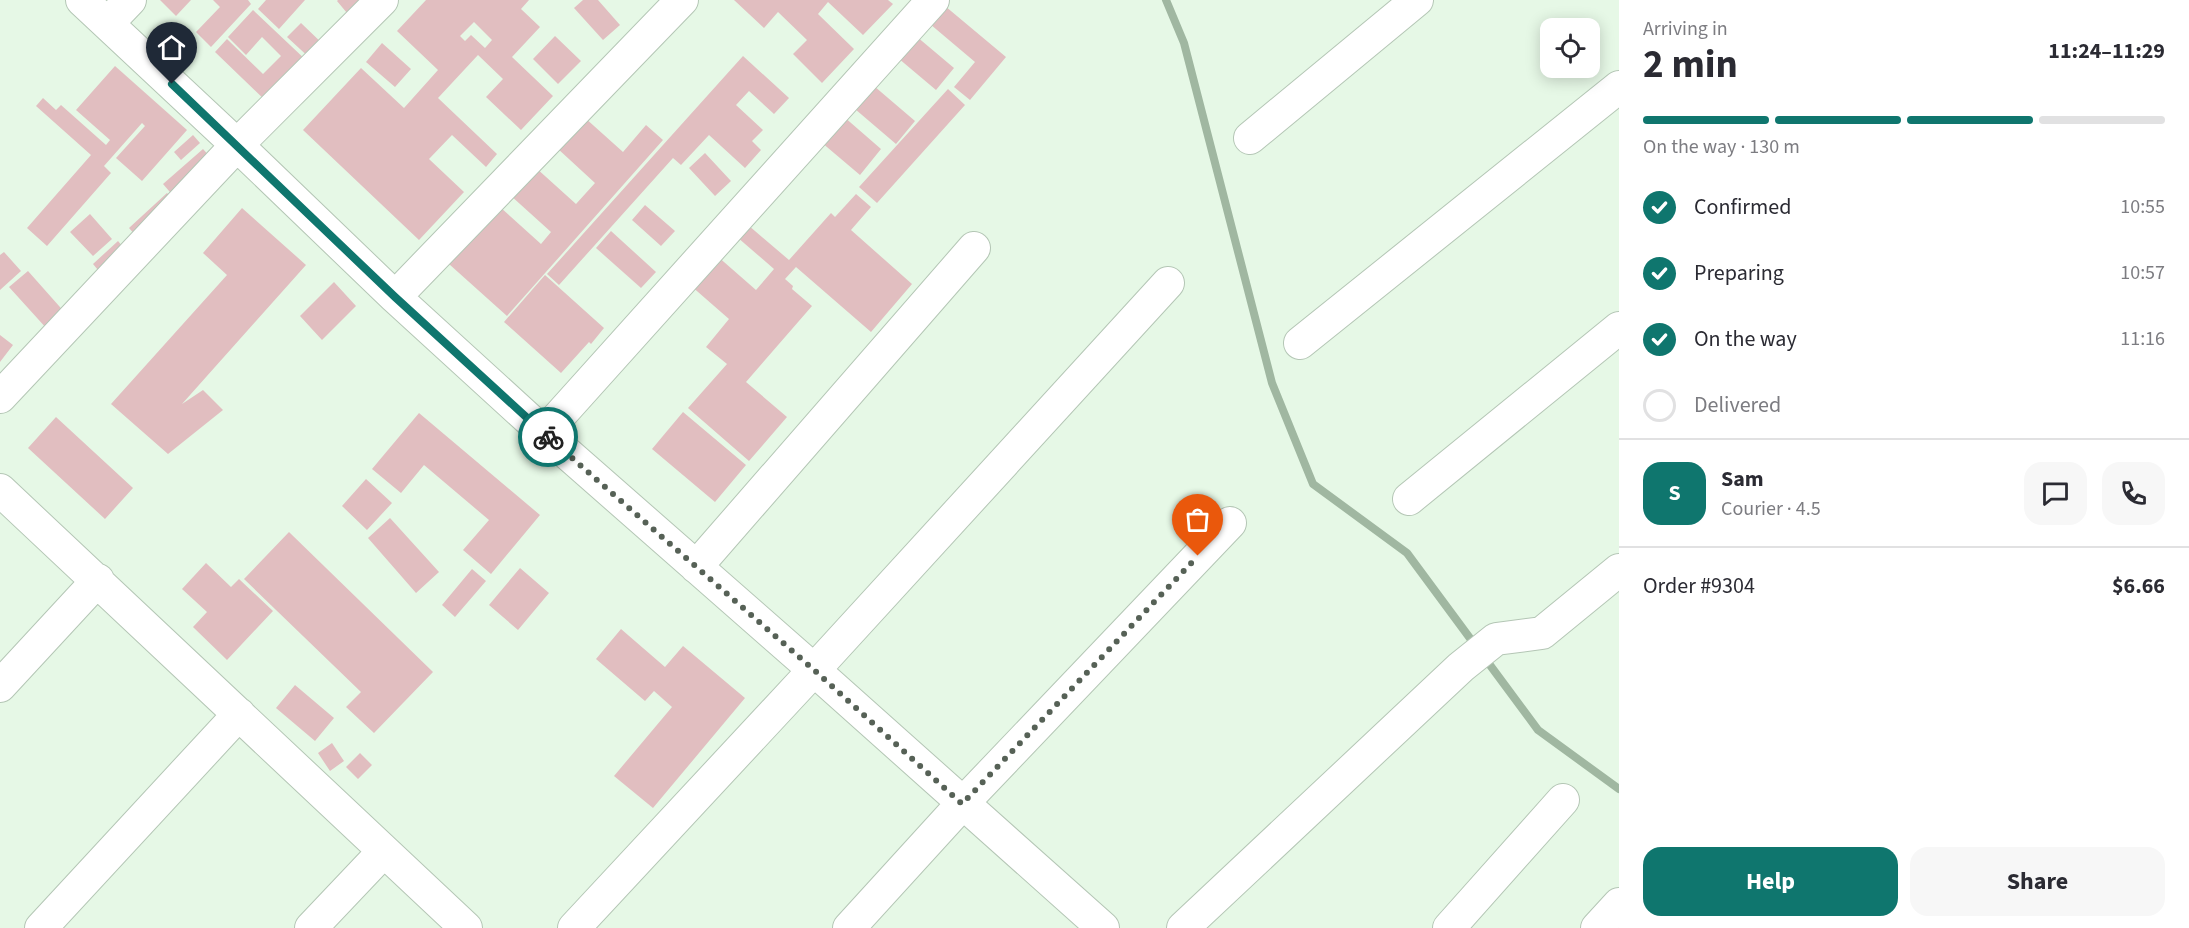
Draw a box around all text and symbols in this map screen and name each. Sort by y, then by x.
text: Arriving in [1643,15,1728,43]
map controls [1540,18,1600,78]
button: locate [1540,18,1600,78]
pin [146,22,197,84]
icon: home [155,31,188,64]
text: 11:24–11:29 [2048,35,2165,67]
text: 2 min [1643,37,1738,93]
text: On the way · 130 m [1643,133,1800,161]
icon: check [1643,191,1676,224]
text: Confirmed [1694,191,1791,223]
text: 10:55 [2120,193,2165,221]
icon: check [1643,257,1676,290]
text: Preparing [1694,257,1784,289]
text: 10:57 [2120,259,2165,287]
icon: check [1643,323,1676,356]
text: On the way [1694,323,1797,355]
text: 11:16 [2120,325,2165,353]
text: Delivered [1694,389,1781,421]
courier [518,407,578,467]
icon: bike [532,421,565,454]
button: chat [2024,462,2087,525]
button: phone [2102,462,2165,525]
text: Sam [1721,463,1764,495]
text: S [1668,477,1681,509]
pin [1172,494,1223,556]
text: Courier · 4.5 [1721,495,1821,523]
icon: bag [1181,503,1214,536]
text: Order #9304 [1643,570,1755,602]
text: $6.66 [2112,570,2165,602]
button: Help [1643,847,1898,916]
button: Share [1910,847,2165,916]

